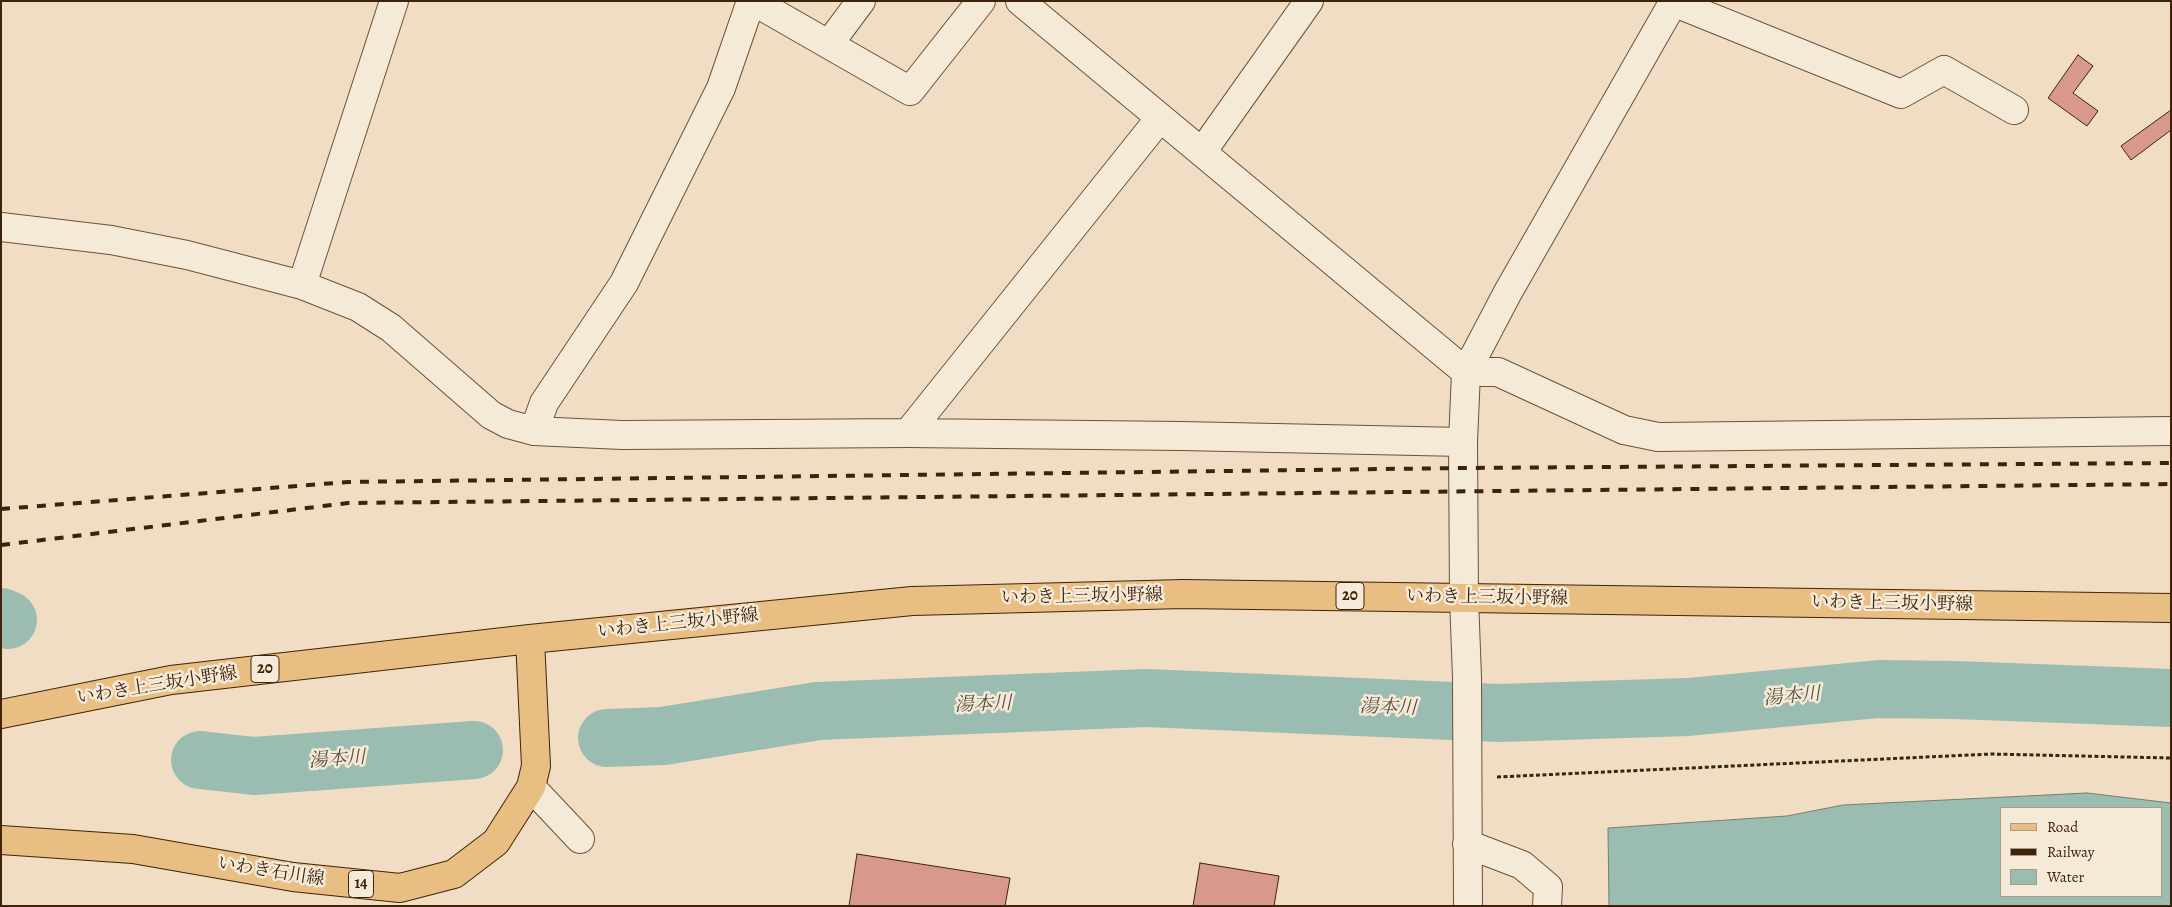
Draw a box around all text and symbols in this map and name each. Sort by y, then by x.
road number: 20 [1336,582,1364,610]
street label: いわき上三坂小野線 [1001,585,1163,609]
street label: いわき上三坂小野線 [1406,586,1568,610]
street label: いわき上三坂小野線 [1811,592,1973,616]
street label: いわき上三坂小野線 [596,605,760,643]
road number: 20 [251,656,279,682]
street label: いわき上三坂小野線 [75,663,239,709]
water label: 湯本川 [1763,683,1821,711]
water label: 湯本川 [954,693,1012,717]
water label: 湯本川 [1359,696,1417,720]
water label: 湯本川 [308,747,366,773]
legend [2000,807,2162,897]
text: Road [2047,817,2078,837]
text: Railway [2047,842,2094,862]
street label: いわき石川線 [216,853,326,891]
text: Water [2047,867,2084,887]
road number: 14 [348,871,374,898]

